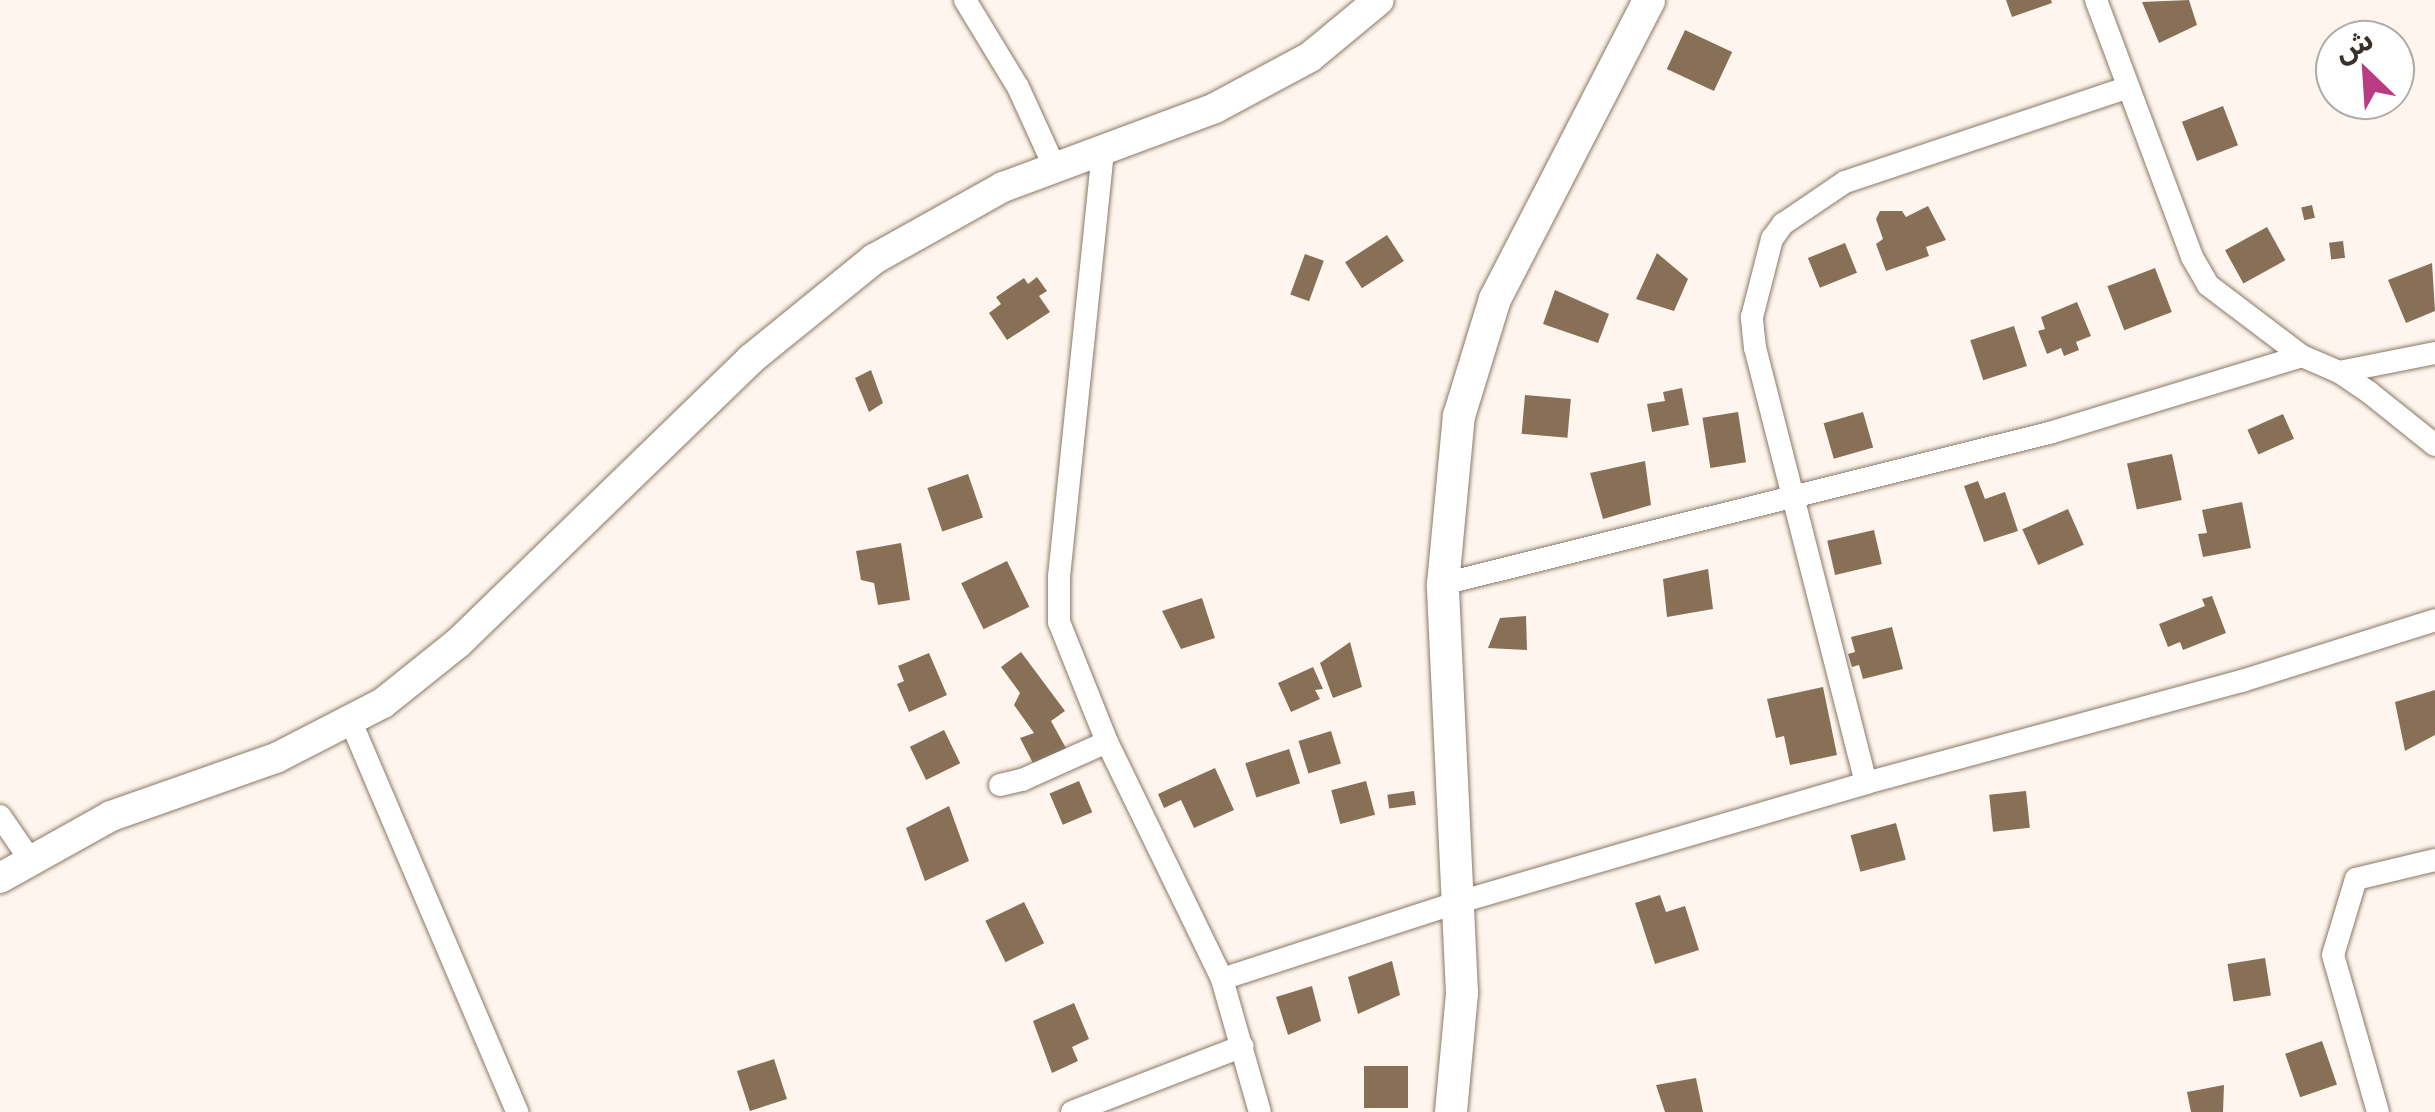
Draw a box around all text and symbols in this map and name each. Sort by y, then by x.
text: ش [2328,19,2379,70]
north arrow [2315,20,2415,120]

